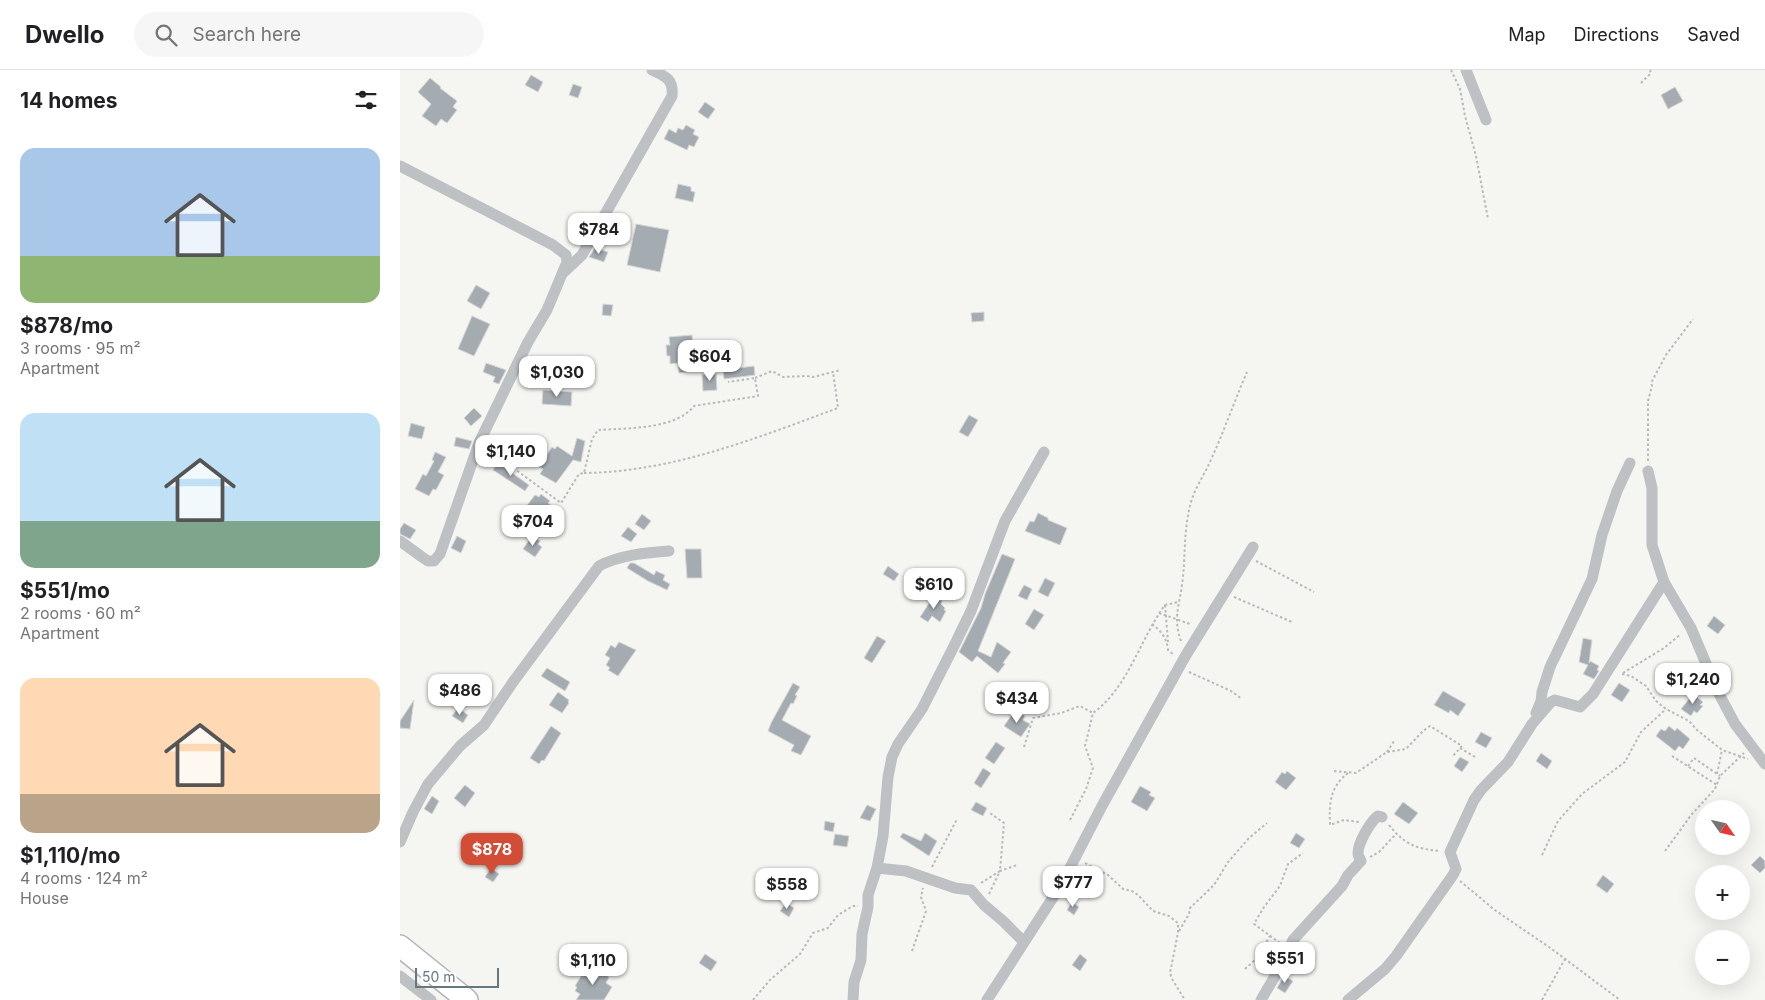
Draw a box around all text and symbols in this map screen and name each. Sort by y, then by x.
search box [134,12,484,57]
text: Dwello [25,20,104,49]
icon: search [152,21,180,49]
text: Search here [192,23,301,46]
text: Map [1508,24,1546,45]
text: Directions [1574,24,1659,45]
text: Saved [1687,24,1740,45]
icon: filters [352,86,380,114]
text: 14 homes [20,88,118,113]
icon: home [155,180,245,270]
pin: $784 [569,212,629,255]
text: $784 [579,219,619,239]
text: $878/mo [20,313,113,338]
text: 3 rooms · 95 m² [20,338,141,358]
pin: $604 [680,340,740,382]
text: $604 [689,346,731,366]
pin: $1,030 [516,356,598,398]
text: Apartment [20,358,100,378]
text: $1,030 [530,362,584,382]
pin: $1,140 [470,434,552,477]
text: $1,140 [486,441,536,461]
icon: home [155,445,245,535]
pin: $704 [503,504,563,547]
text: $704 [512,511,554,531]
pin: $610 [904,568,964,610]
text: $610 [915,574,953,594]
text: $551/mo [20,578,110,603]
text: 2 rooms · 60 m² [20,603,141,623]
text: Apartment [20,623,100,643]
pin: $1,240 [1652,662,1734,705]
text: $1,240 [1666,669,1720,689]
pin: $486 [430,674,490,716]
text: $486 [439,680,481,700]
pin: $434 [987,682,1047,724]
text: $434 [996,688,1038,708]
icon: home [155,710,245,800]
north arrow [1695,800,1750,855]
map controls [1695,800,1750,985]
pin: $878 [462,832,522,875]
text: $878 [472,839,512,859]
text: $1,110/mo [20,843,120,868]
button: + [1695,865,1750,920]
pin: $777 [1043,866,1103,908]
text: 4 rooms · 124 m² [20,868,148,888]
pin: $558 [757,868,817,910]
text: $777 [1053,872,1093,892]
text: $558 [766,874,808,894]
text: House [20,888,69,908]
button: − [1695,930,1750,985]
pin: $551 [1255,942,1315,984]
pin: $1,110 [552,944,634,986]
text: $551 [1266,948,1304,968]
text: $1,110 [570,950,616,970]
scale bar [415,965,499,988]
text: 50 m [422,968,456,985]

